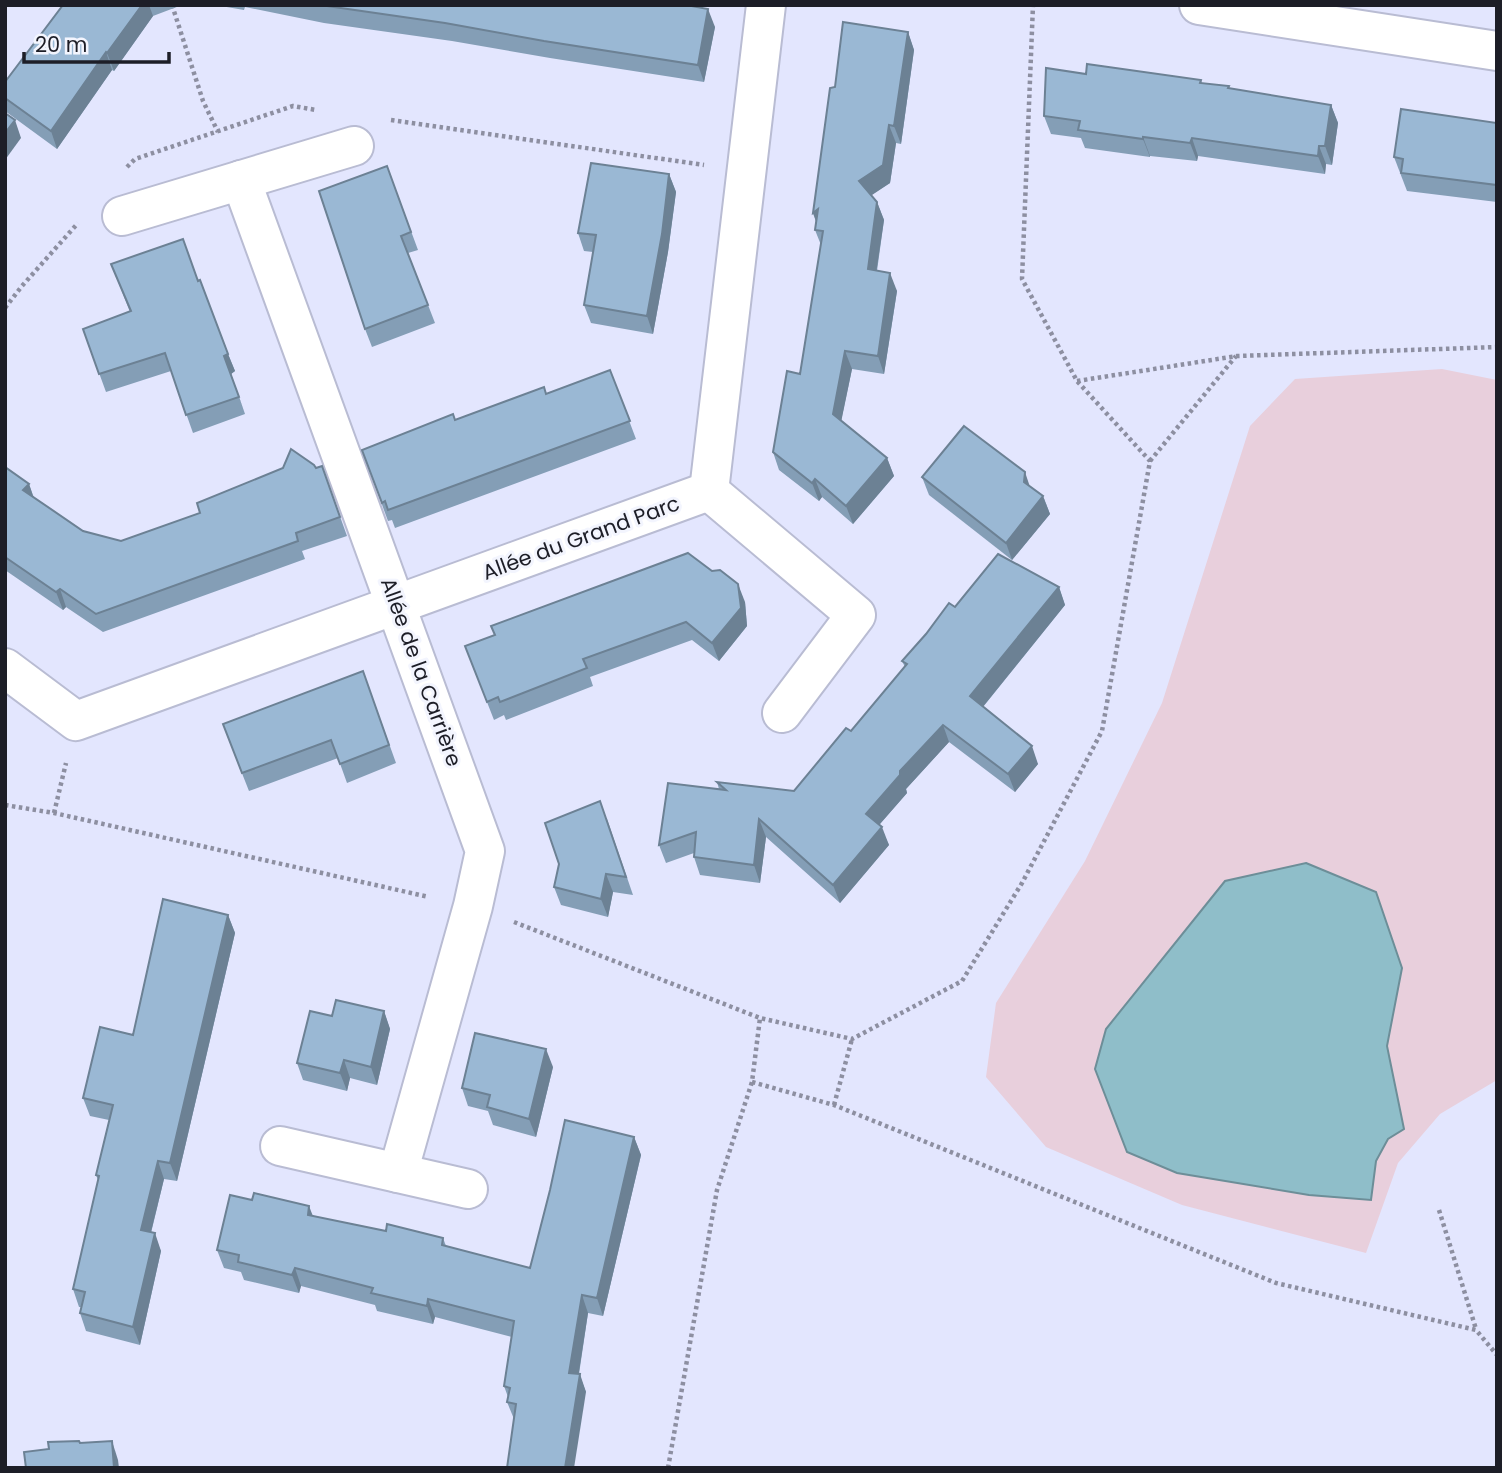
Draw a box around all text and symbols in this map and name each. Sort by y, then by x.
scale bar [24,21,170,65]
text: 20 m [35,30,88,59]
street label: Allée du Grand Parc [478,488,683,587]
street label: Allée de la Carrière [374,573,469,770]

